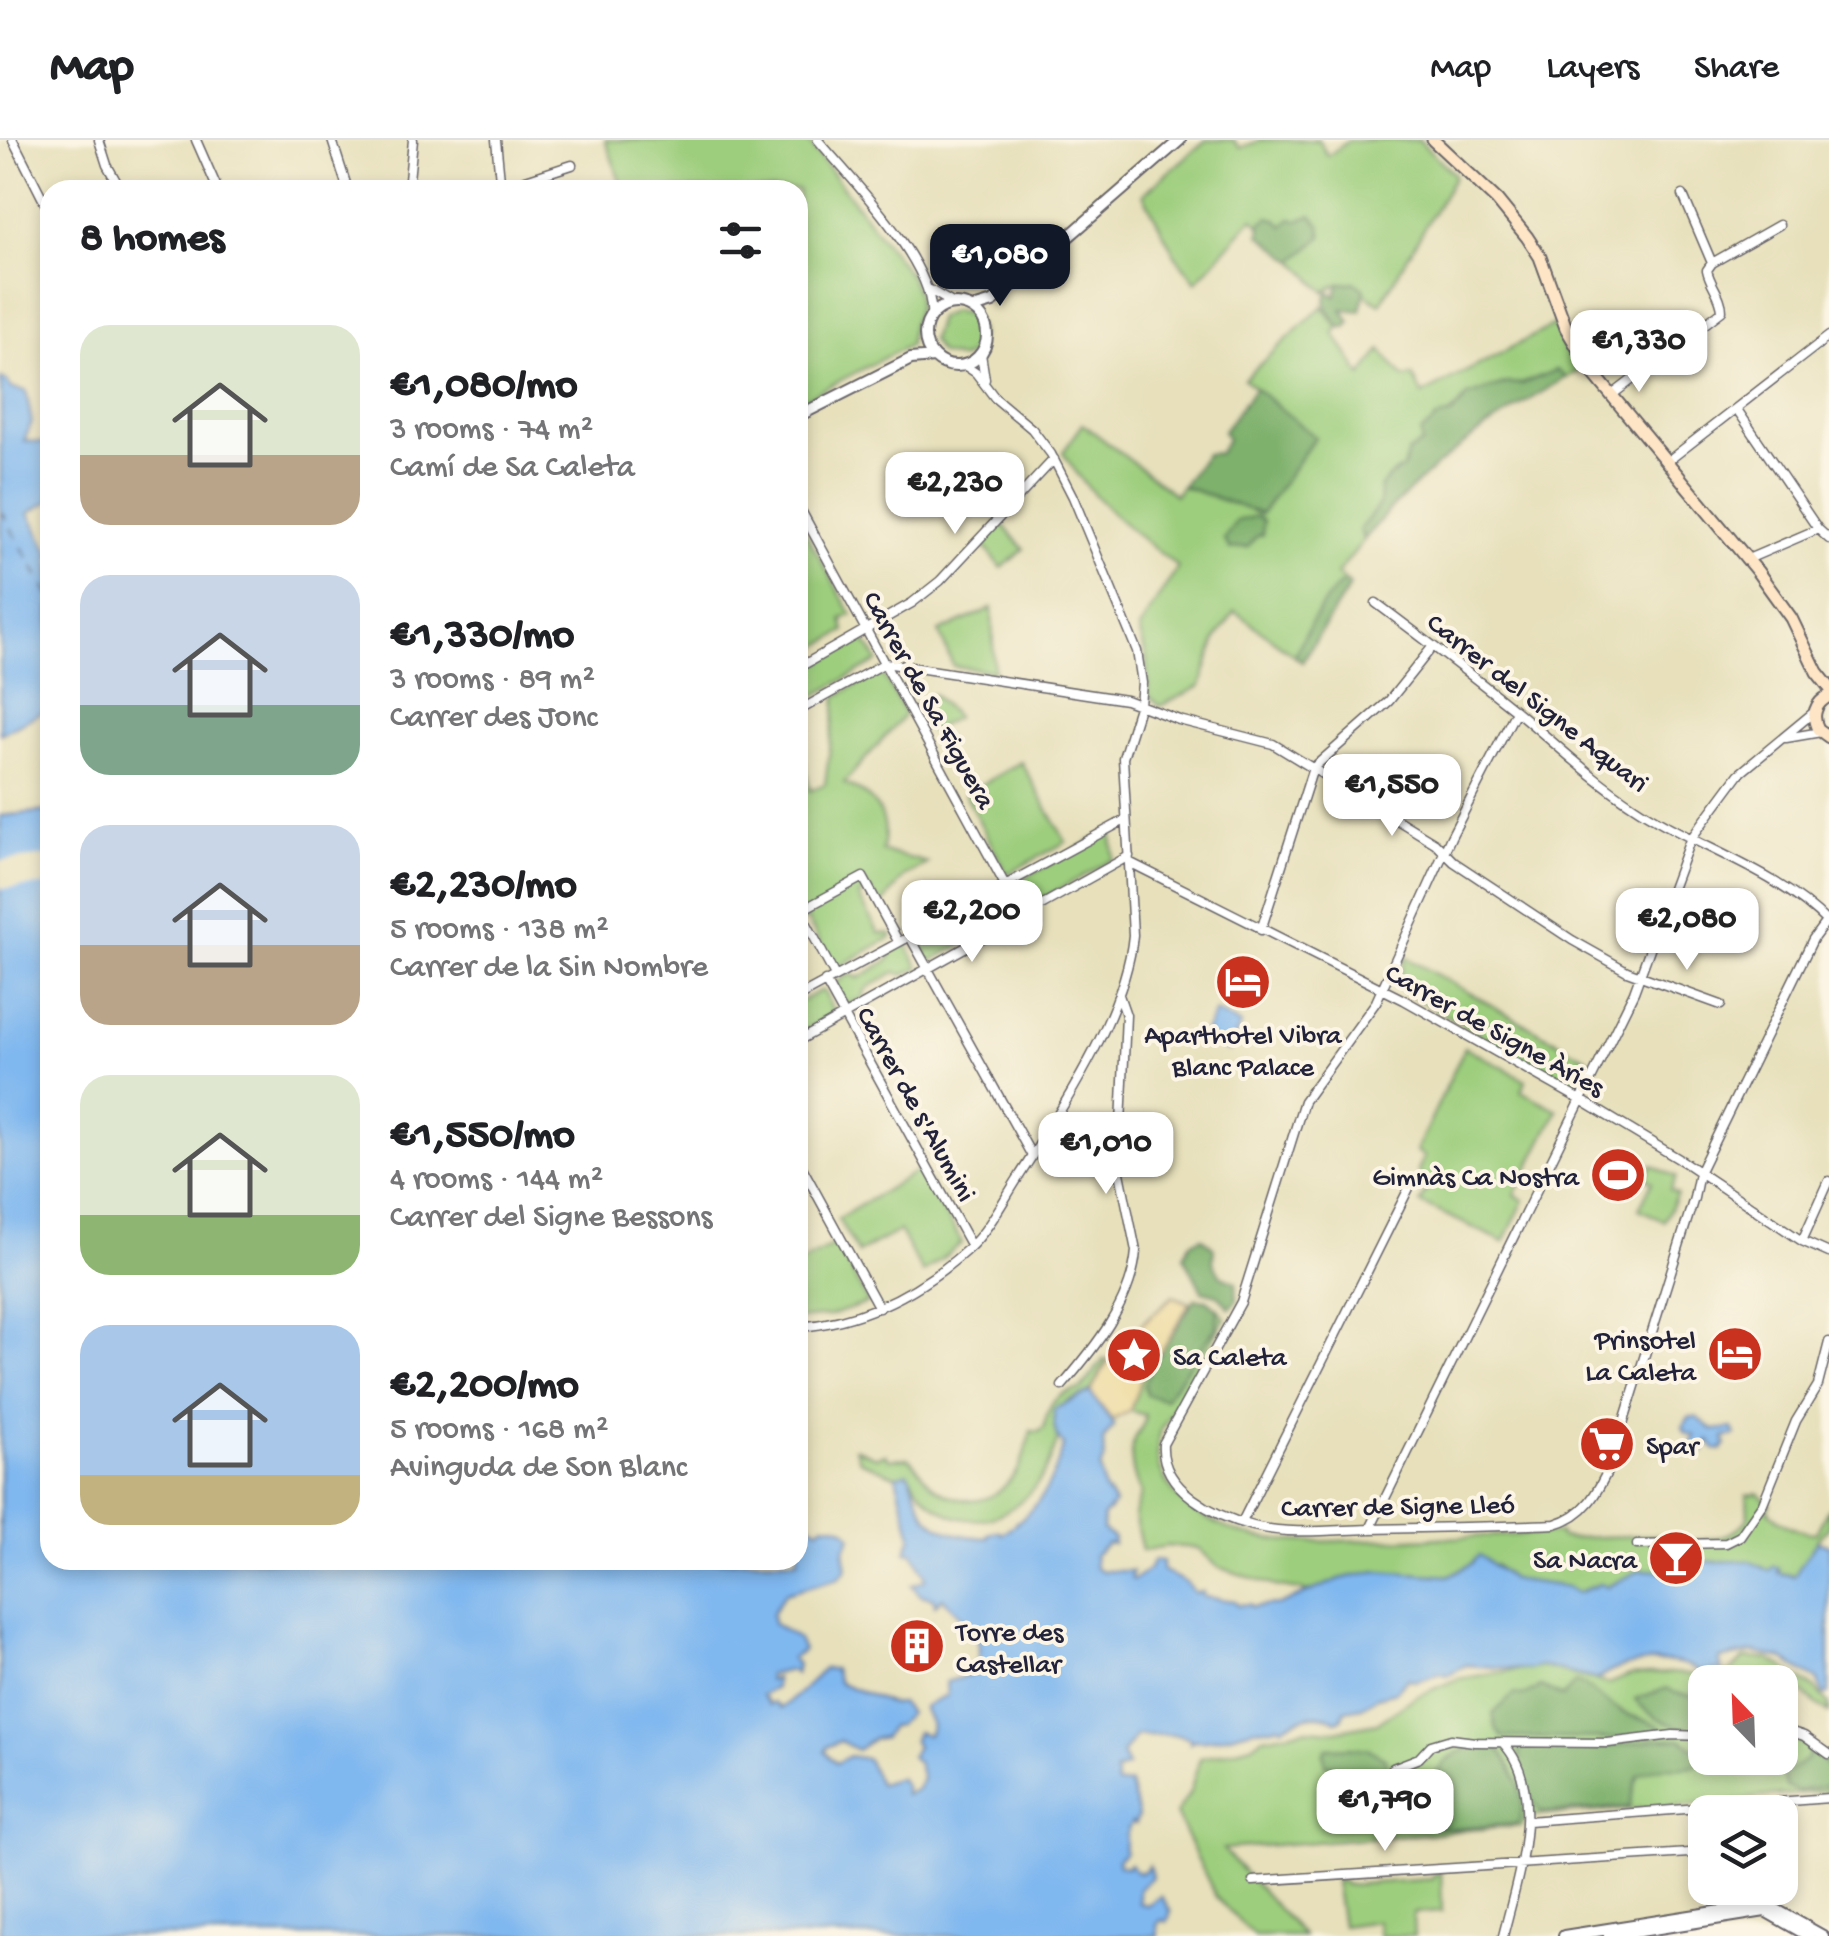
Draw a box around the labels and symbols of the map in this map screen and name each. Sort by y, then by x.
pin: €1,080 [919,224,1081,309]
pin: €1,330 [1558,310,1720,395]
pin: €2,230 [874,452,1036,537]
street label: Carrer de Sa Figuera [854,587,1001,817]
street label: Carrer del Signe Aquari [1419,608,1654,801]
pin: €1,550 [1311,754,1473,839]
pin: €2,200 [891,880,1053,965]
pin: €2,080 [1606,888,1768,973]
hotel icon: Aparthotel Vibra Blanc Palace [1213,952,1273,1012]
street label: Carrer de Signe Àries [1378,958,1610,1106]
street label: Carrer de s'Alumini [847,1002,981,1208]
place label: Aparthotel Vibra Blanc Palace [1144,1021,1343,1086]
pin: €1,010 [1025,1112,1187,1197]
sports icon: Gimnàs Ca Nostra [1588,1145,1648,1205]
place label: Gimnàs Ca Nostra [1372,1163,1580,1196]
hotel icon: Prinsotel La Caleta [1705,1324,1765,1384]
place icon: Sa Caleta [1104,1325,1164,1385]
place label: Prinsotel La Caleta [1585,1326,1697,1391]
place label: Sa Caleta [1173,1343,1288,1376]
supermarket icon: Spar [1577,1414,1637,1474]
place label: Spar [1646,1432,1700,1465]
street label: Carrer de Signe Lleó [1281,1490,1515,1527]
bar icon: Sa Nacra [1646,1528,1706,1588]
place label: Sa Nacra [1533,1546,1638,1579]
building icon: Torre des Castellar [887,1616,947,1676]
place label: Torre des Castellar [954,1618,1064,1683]
north arrow [1688,1665,1798,1775]
pin: €1,790 [1304,1769,1466,1854]

